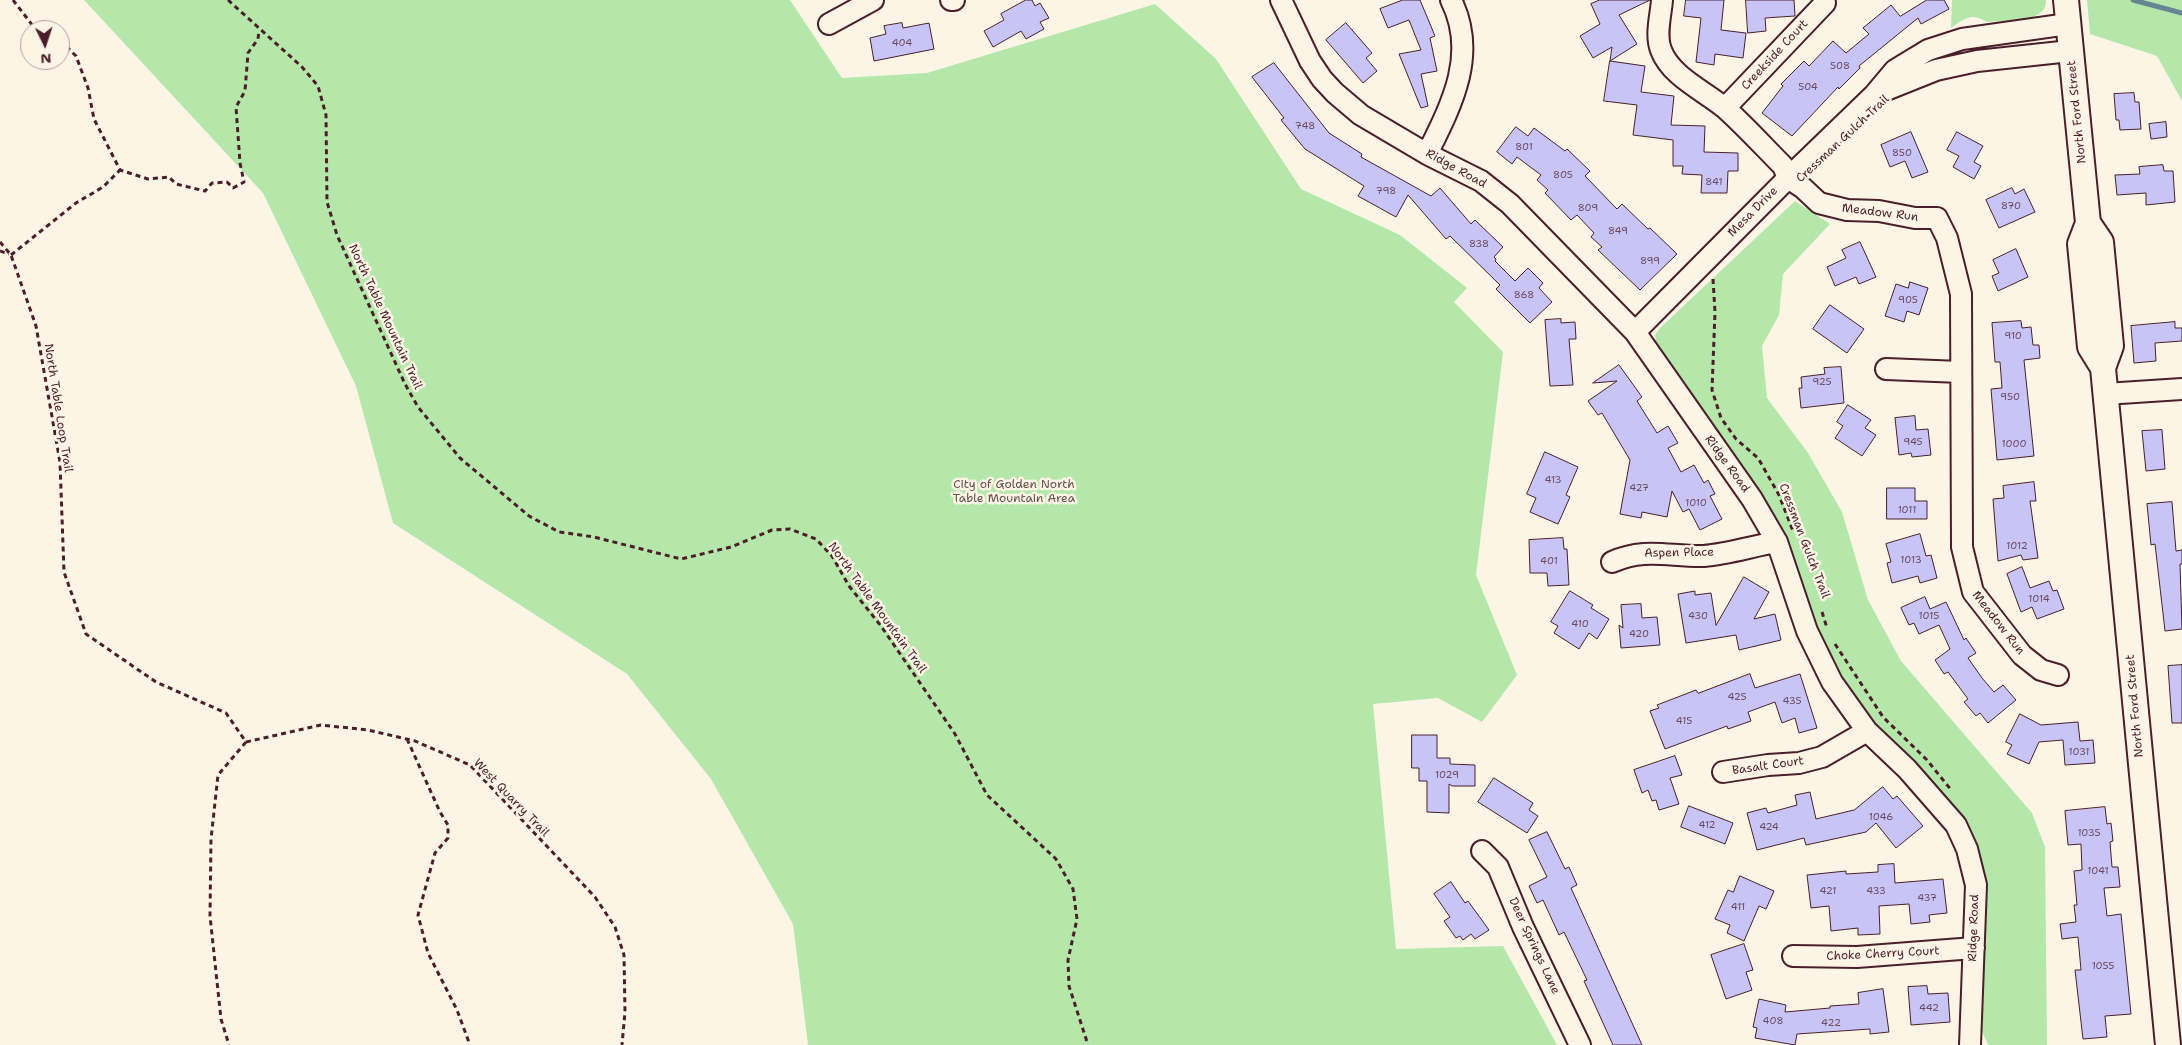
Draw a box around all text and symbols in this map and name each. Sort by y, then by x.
street label: Creekside Court [1739,17,1811,93]
north arrow [20,20,70,70]
house number: 404 [892,37,912,49]
text: N [40,50,52,68]
house number: 508 [1830,60,1850,72]
street label: North Ford Street [2064,60,2090,164]
house number: 504 [1798,81,1818,93]
street label: Cressman Gulch Trail [1794,92,1892,186]
house number: 748 [1295,120,1315,132]
house number: 801 [1515,141,1533,153]
street label: Ridge Road [1423,146,1489,192]
house number: 850 [1892,147,1912,159]
house number: 805 [1553,169,1573,181]
house number: 841 [1705,176,1723,188]
street label: Mesa Drive [1725,184,1781,240]
house number: 798 [1376,185,1396,197]
house number: 870 [2001,200,2021,212]
street label: Meadow Run [1841,201,1919,225]
house number: 809 [1578,202,1598,214]
house number: 849 [1608,225,1628,237]
house number: 838 [1469,238,1489,250]
street label: North Table Mountain Trail [345,242,425,392]
house number: 899 [1640,255,1660,267]
house number: 868 [1514,289,1534,301]
house number: 905 [1898,294,1918,306]
house number: 910 [2004,330,2022,342]
street label: North Table Loop Trail [41,343,75,473]
house number: 925 [1812,376,1832,388]
house number: 950 [2000,391,2020,403]
street label: Ridge Road [1701,433,1753,495]
house number: 945 [1903,436,1923,448]
house number: 1000 [2002,438,2026,450]
house number: 413 [1544,474,1562,486]
park label: City of Golden North Table Mountain Area [953,478,1075,506]
house number: 427 [1629,482,1649,494]
street label: Cressman Gulch Trail [1775,482,1833,600]
house number: 1010 [1685,497,1707,509]
house number: 1011 [1898,504,1916,516]
street label: North Table Mountain Trail [825,540,929,676]
house number: 1012 [2006,540,2028,552]
street label: Aspen Place [1644,545,1714,561]
house number: 1013 [1900,554,1922,566]
house number: 401 [1540,555,1558,567]
street label: Meadow Run [1969,588,2027,658]
house number: 1014 [2028,593,2050,605]
house number: 430 [1688,610,1708,622]
house number: 1015 [1919,610,1939,622]
house number: 410 [1571,618,1589,630]
house number: 420 [1629,628,1649,640]
street label: North Ford Street [2123,654,2147,758]
house number: 425 [1727,691,1747,703]
house number: 435 [1782,695,1802,707]
house number: 415 [1676,715,1692,727]
house number: 1031 [2068,746,2090,758]
street label: Basalt Court [1731,754,1805,778]
street label: West Quarry Trail [470,756,552,840]
house number: 1029 [1435,769,1459,781]
house number: 1046 [1869,811,1893,823]
house number: 412 [1698,819,1716,831]
house number: 424 [1759,821,1779,833]
house number: 1035 [2077,827,2101,839]
house number: 1041 [2087,865,2109,877]
house number: 421 [1820,885,1836,897]
house number: 433 [1866,885,1886,897]
house number: 437 [1917,892,1937,904]
street label: Ridge Road [1966,894,1982,962]
street label: Deer Springs Lane [1505,895,1563,997]
house number: 411 [1731,901,1745,913]
street label: Choke Cherry Court [1826,944,1940,964]
house number: 1055 [2092,960,2114,972]
house number: 442 [1919,1002,1939,1014]
house number: 408 [1763,1015,1783,1027]
house number: 422 [1821,1017,1841,1029]

